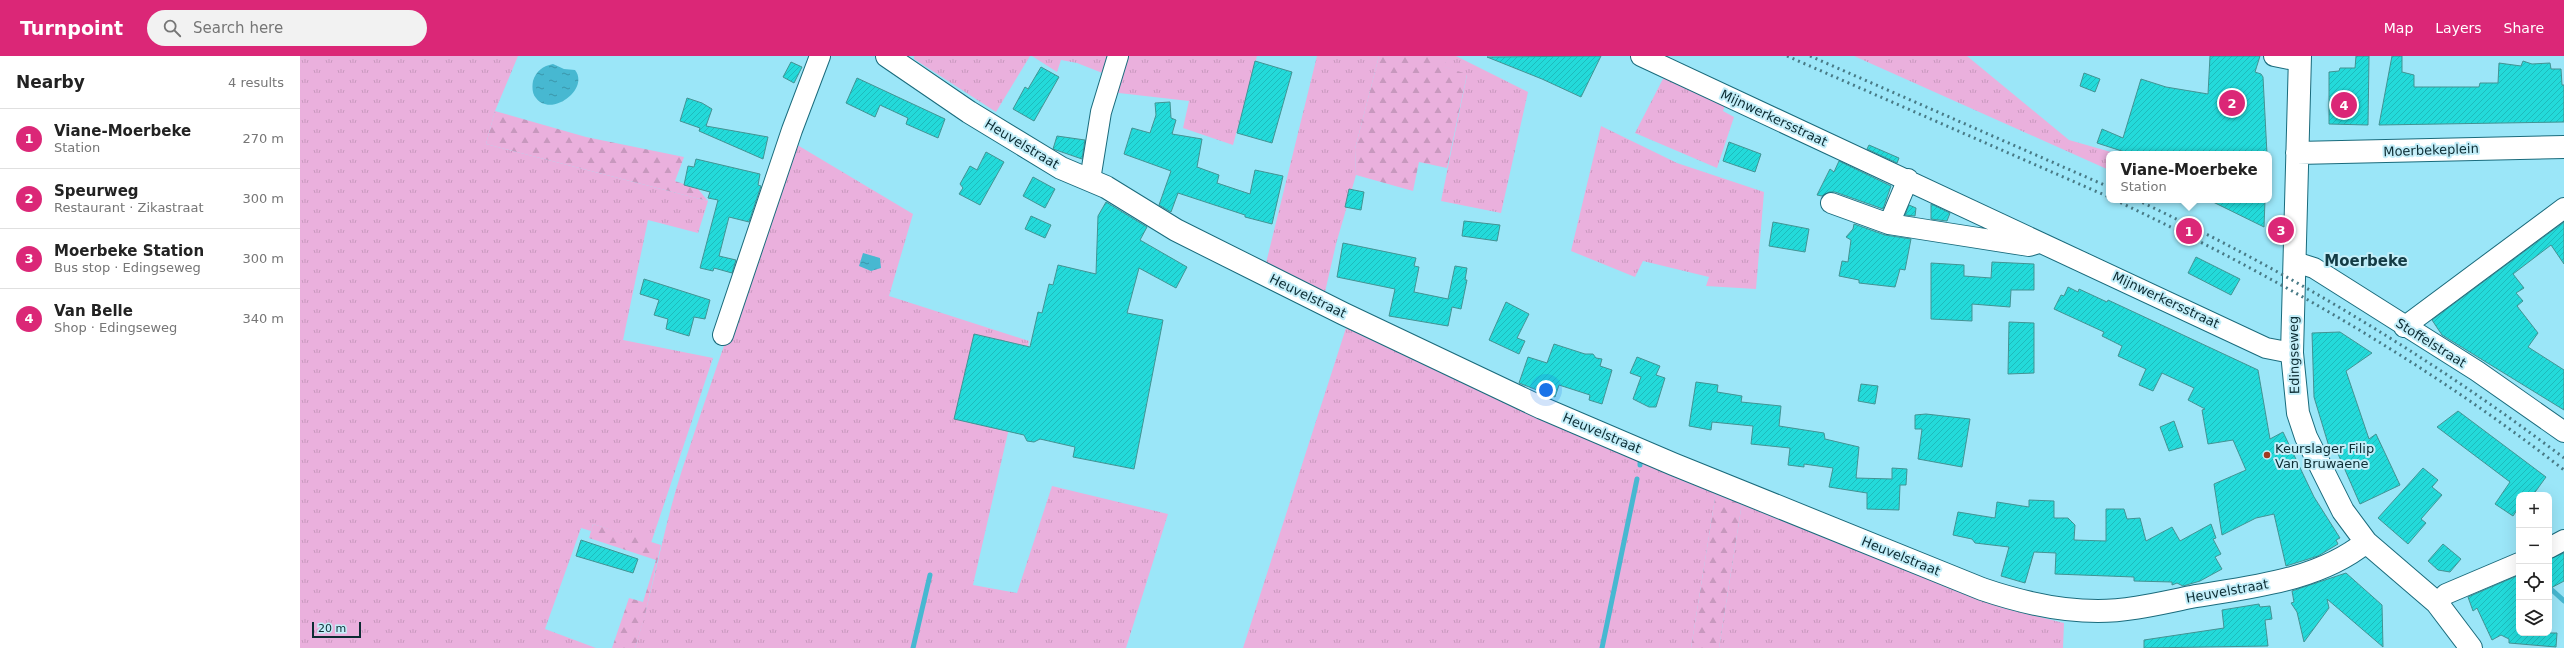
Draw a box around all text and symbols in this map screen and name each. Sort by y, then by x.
search box [147,10,427,46]
text: Turnpoint [20,17,123,39]
icon: search [161,17,183,39]
text: Search here [193,19,283,37]
text: Map [2384,20,2413,36]
text: Layers [2435,20,2482,36]
text: Share [2504,20,2544,36]
text: Nearby [16,72,85,92]
text: 4 results [228,75,284,90]
street label: Mijnwerkersstraat [1718,87,1830,149]
pin: 2 [2219,88,2245,118]
pin: 4 [2331,90,2357,120]
street label: Heuvelstraat [982,116,1062,172]
text: Viane-Moerbeke [54,122,191,140]
text: 1 [24,131,34,146]
text: 270 m [242,131,284,146]
text: Station [54,140,100,155]
street label: Moerbekeplein [2383,141,2479,159]
popup [2106,151,2272,203]
text: Viane-Moerbeke [2120,161,2258,179]
text: Station [2120,179,2167,194]
text: Speurweg [54,182,139,200]
text: 2 [24,191,34,206]
text: 300 m [242,191,284,206]
text: Restaurant · Zikastraat [54,200,204,215]
pin: 3 [2268,215,2294,245]
pin: 1 [2176,216,2202,246]
text: Moerbeke Station [54,242,204,260]
text: 3 [24,251,34,266]
text: 300 m [242,251,284,266]
district label: Moerbeke [2324,252,2408,270]
text: Bus stop · Edingseweg [54,260,201,275]
street label: Mijnwerkersstraat [2110,269,2222,331]
street label: Heuvelstraat [1267,271,1349,321]
text: Van Belle [54,302,133,320]
text: 4 [24,311,34,326]
text: 340 m [242,311,284,326]
street label: Stoffelstraat [2393,315,2469,371]
street label: Edingseweg [2286,316,2302,394]
text: Shop · Edingseweg [54,320,177,335]
your location [1536,380,1556,400]
street label: Heuvelstraat [1561,410,1643,456]
place label: Keurslager Filip Van Bruwaene [2275,441,2374,471]
marker: Keurslager Filip Van Bruwaene [2262,450,2272,460]
map controls [2516,492,2552,636]
button: + [2516,492,2552,528]
button: − [2516,528,2552,564]
street label: Heuvelstraat [1859,533,1943,579]
button: locate [2516,564,2552,600]
street label: Heuvelstraat [2185,576,2269,606]
button: layers [2516,600,2552,636]
scale bar [312,620,361,639]
text: 20 m [318,622,346,635]

